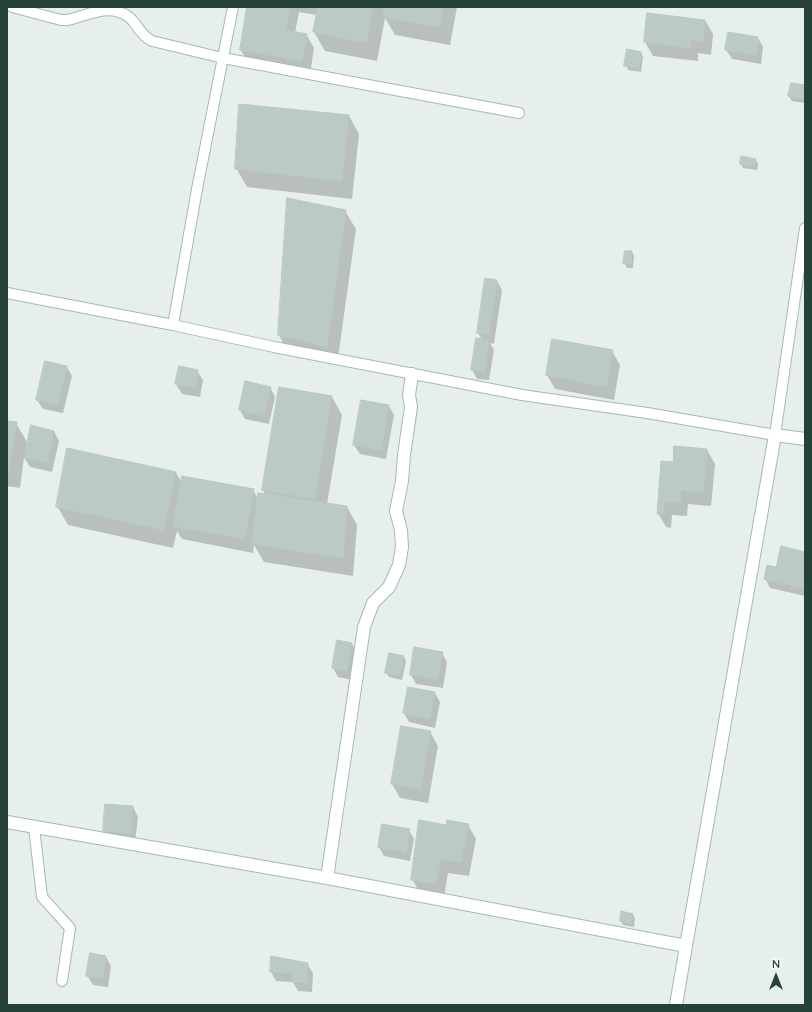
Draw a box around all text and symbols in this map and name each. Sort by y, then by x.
north arrow [756,956,796,996]
text: N [772,957,780,971]

